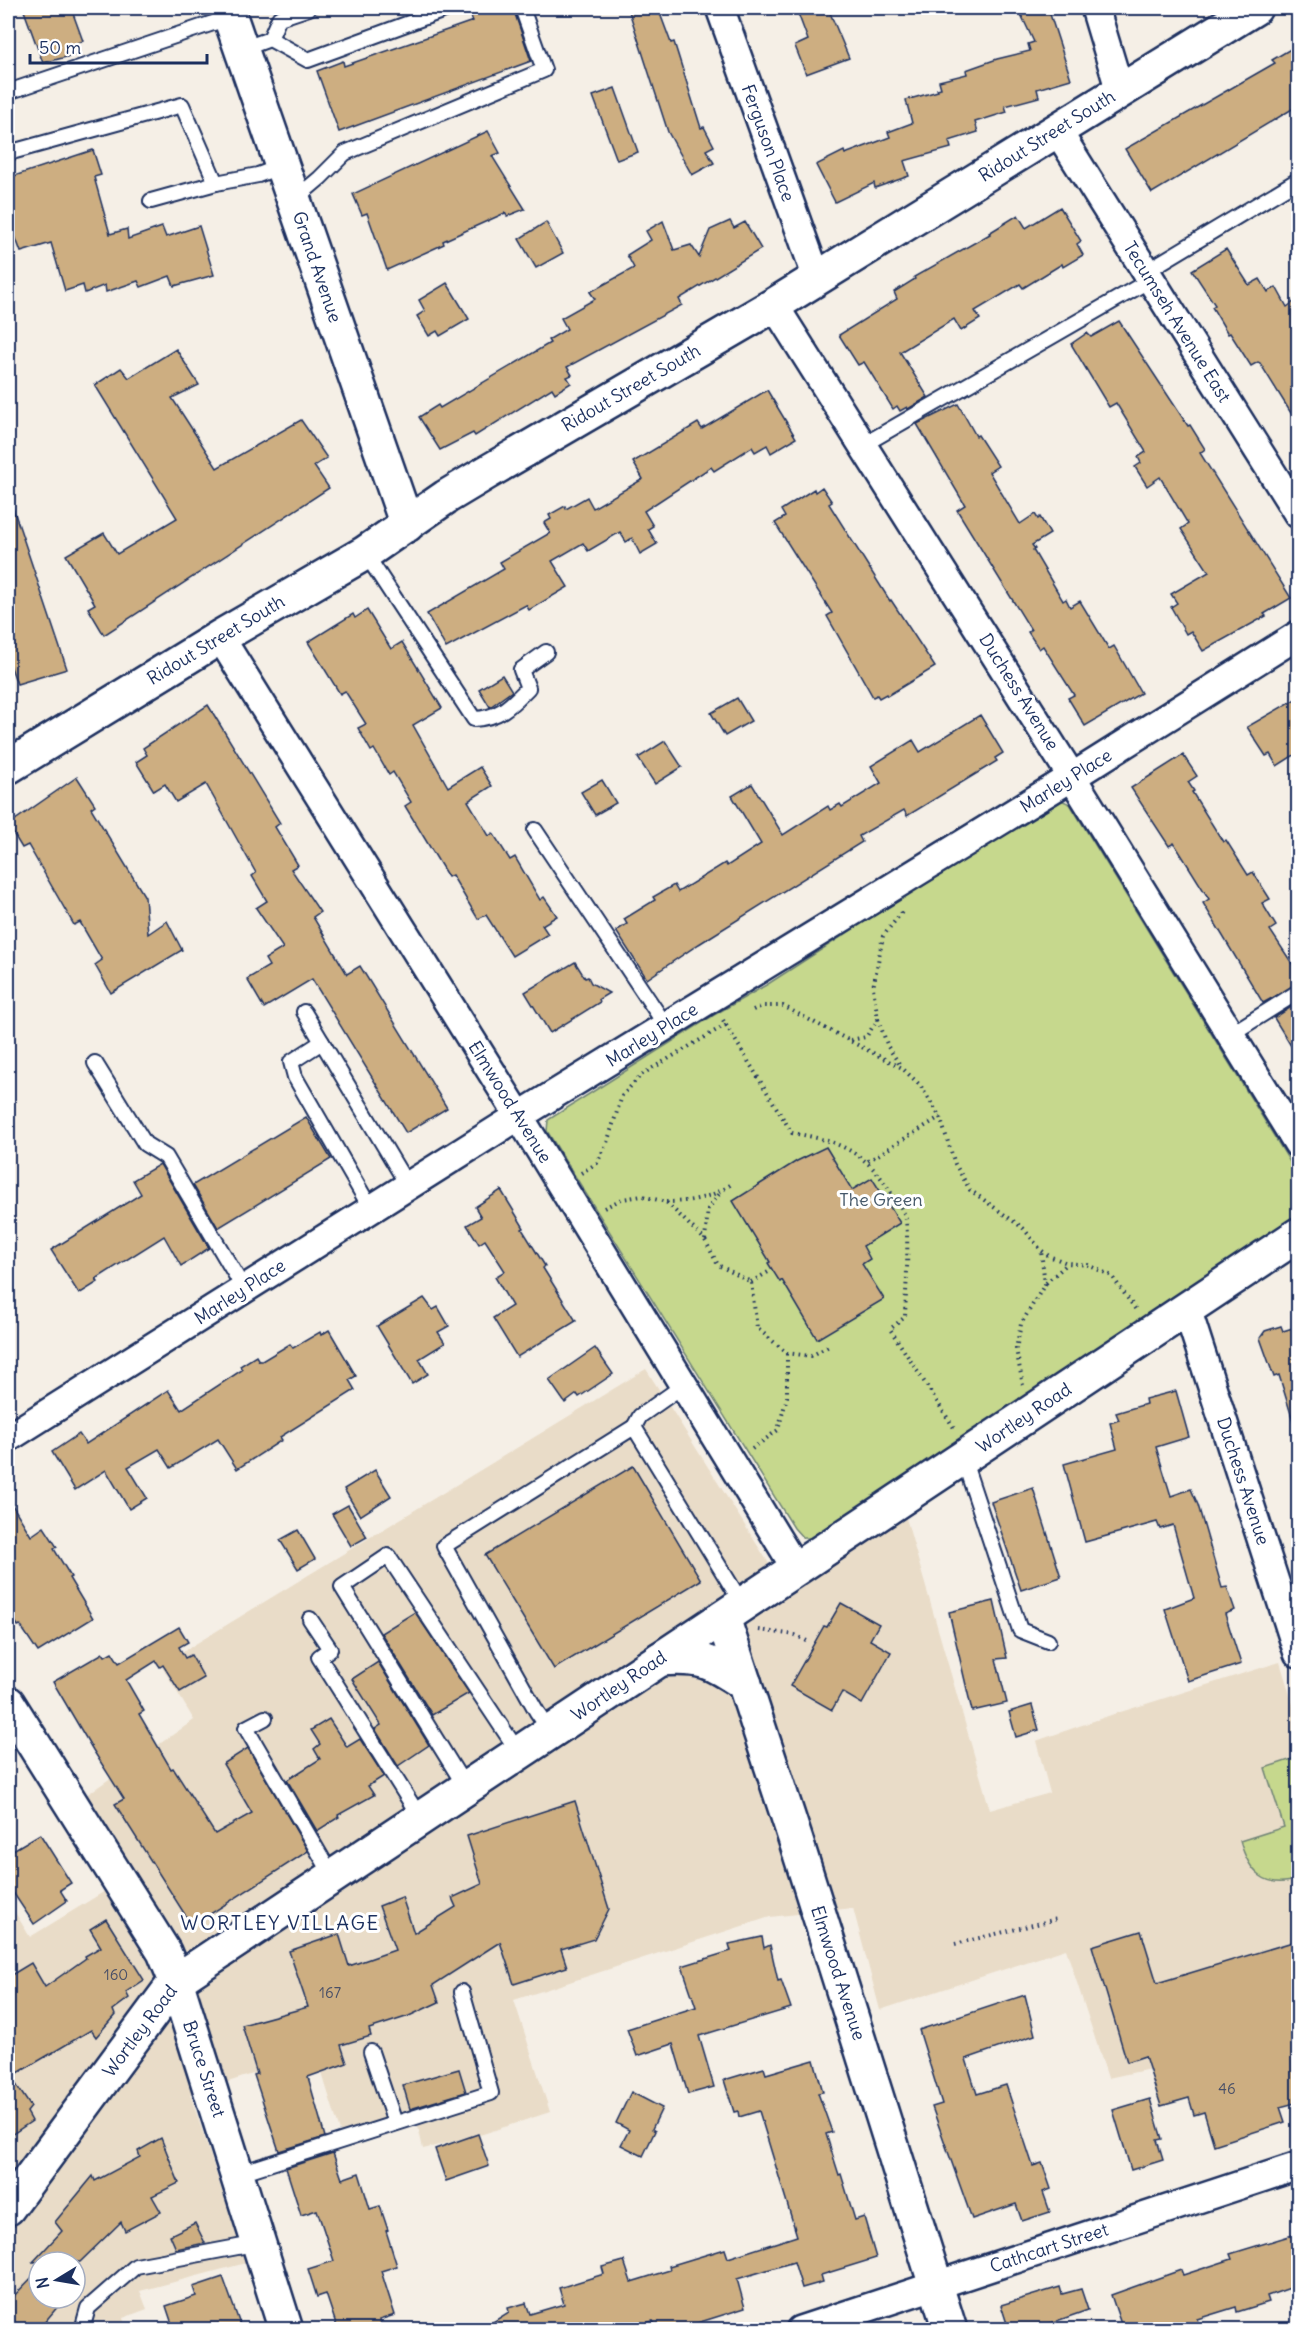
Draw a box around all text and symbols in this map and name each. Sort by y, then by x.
scale bar [30,27,207,65]
text: 50 m [39,36,81,59]
street label: Ferguson Place [737,81,800,205]
street label: Ridout Street South [974,84,1119,187]
street label: Grand Avenue [288,208,347,325]
street label: Tecumseh Avenue East [1119,237,1236,406]
street label: Ridout Street South [557,338,704,437]
street label: Ridout Street South [143,589,289,690]
street label: Duchess Avenue [974,629,1065,754]
street label: Marley Place [1016,743,1116,818]
street label: Marley Place [602,997,702,1072]
street label: Elmwood Avenue [464,1036,557,1167]
park label: The Green [839,1188,923,1211]
street label: Marley Place [190,1254,290,1330]
street label: Wortley Road [972,1377,1076,1458]
street label: Duchess Avenue [1212,1414,1275,1548]
street label: Wortley Road [567,1645,671,1726]
street label: Elmwood Avenue [806,1903,871,2043]
district label: WORTLEY VILLAGE [180,1910,380,1935]
house number: 160 [104,1965,128,1984]
street label: Wortley Road [97,1980,182,2081]
house number: 167 [319,1983,341,2002]
street label: Bruce Street [178,2018,231,2120]
house number: 46 [1218,2079,1236,2098]
street label: Cathcart Street [987,2218,1111,2278]
north arrow [27,2250,87,2310]
text: N [31,2276,53,2290]

